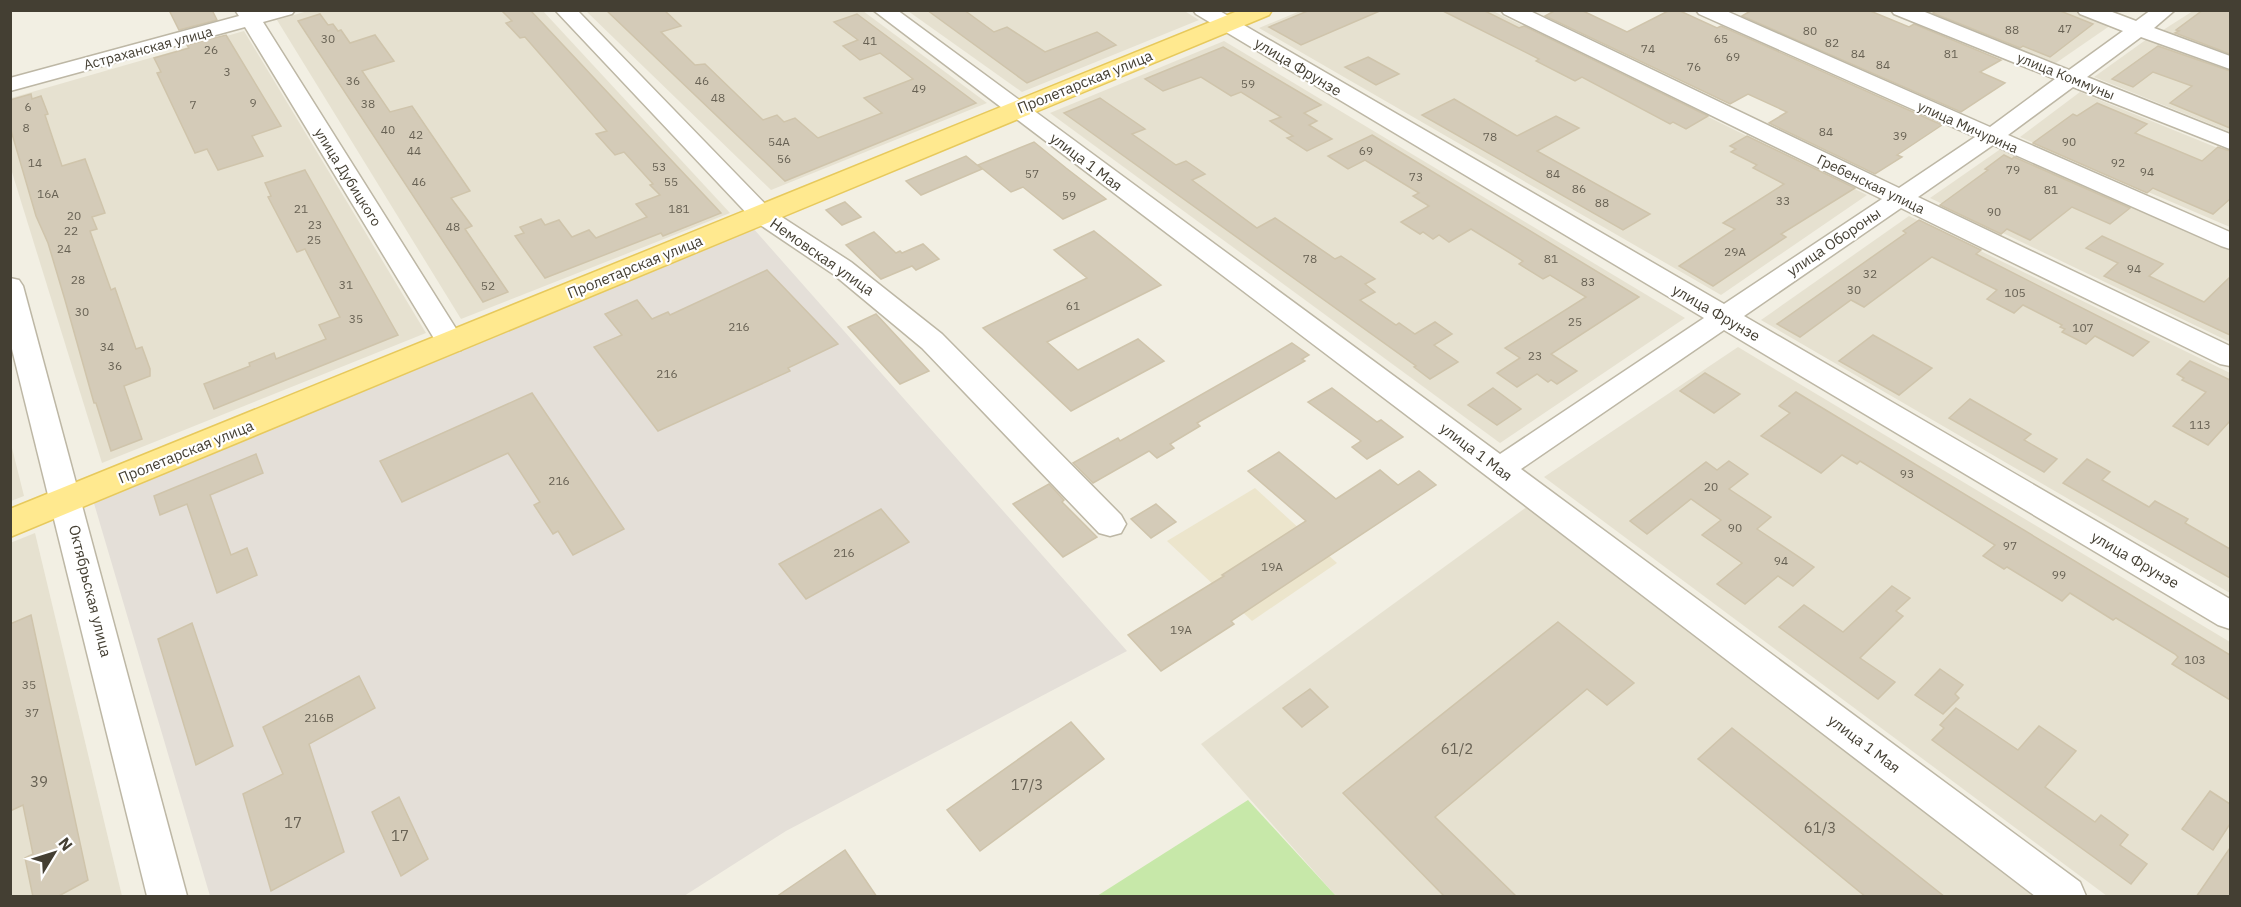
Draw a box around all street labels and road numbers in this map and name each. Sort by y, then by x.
street label: Астраханская улица [82,22,215,74]
street label: улица Фрунзе [1251,33,1345,100]
street label: Пролетарская улица [1014,46,1155,117]
street label: улица Коммуны [2015,48,2117,104]
street label: улица Мичурина [1915,97,2022,157]
street label: улица Дубицкого [311,124,386,230]
street label: улица 1 Мая [1046,128,1126,195]
street label: Гребенская улица [1814,150,1928,218]
street label: улица Обороны [1783,203,1884,280]
street label: Немовская улица [767,214,878,300]
street label: Пролетарская улица [564,231,705,302]
street label: улица Фрунзе [1669,280,1764,345]
street label: Пролетарская улица [115,416,256,487]
street label: улица 1 Мая [1436,418,1516,485]
street label: Октябрьская улица [65,523,116,659]
street label: улица Фрунзе [2088,527,2183,592]
street label: улица 1 Мая [1824,710,1904,777]

